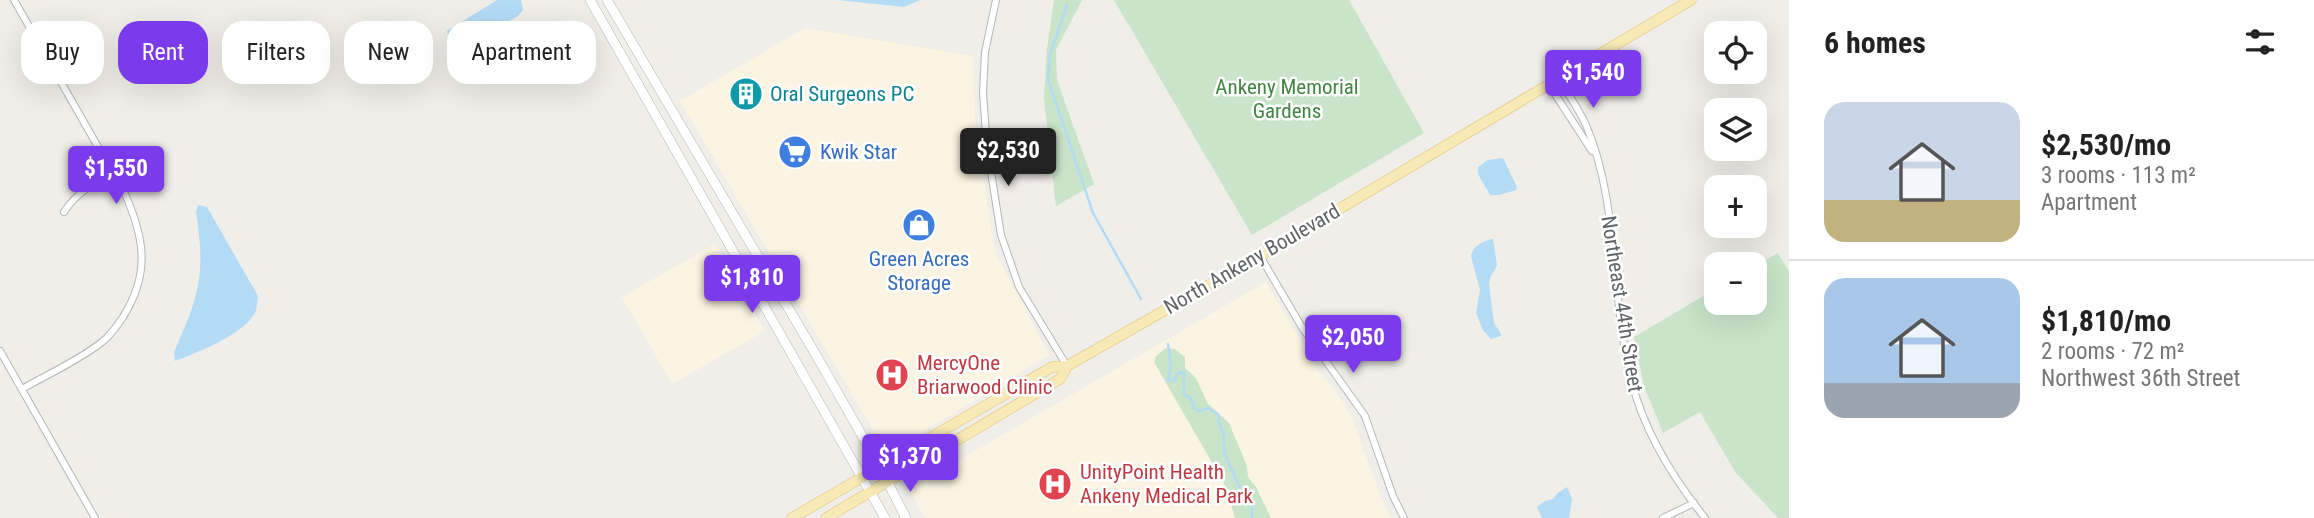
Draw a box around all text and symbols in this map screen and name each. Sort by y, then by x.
chip: Buy [21,21,104,84]
chip: Rent [118,21,208,84]
chip: Filters [222,21,330,84]
chip: New [344,21,433,84]
chip: Apartment [447,21,596,84]
map controls [1704,21,1767,315]
button: locate [1704,21,1767,84]
icon: filters [2241,23,2279,61]
text: 6 homes [1824,25,1926,60]
pin: $1,540 [1536,50,1650,110]
text: $1,540 [1561,59,1625,86]
building icon: Oral Surgeons PC [727,75,765,113]
park label: Ankeny Memorial Gardens [1215,75,1359,123]
place label: Oral Surgeons PC [770,82,914,106]
button: layers [1704,98,1767,161]
text: $2,530/mo [2041,127,2171,162]
pin: $2,530 [951,128,1065,188]
icon: home [1880,130,1964,214]
supermarket icon: Kwik Star [776,133,814,171]
text: $2,530 [976,137,1040,164]
place label: Kwik Star [820,140,897,164]
pin: $1,550 [59,146,173,206]
text: $1,550 [84,155,148,182]
text: 3 rooms · 113 m² [2041,162,2196,189]
button: + [1704,175,1767,238]
text: Apartment [2041,189,2137,216]
street label: North Ankeny Boulevard [1160,199,1344,319]
shop icon: Green Acres Storage [900,206,938,244]
street label: Northeast 44th Street [1596,214,1648,394]
place label: Green Acres Storage [869,247,969,295]
button: − [1704,252,1767,315]
pin: $1,810 [695,256,809,315]
text: $1,810 [720,264,784,291]
text: $1,810/mo [2041,303,2171,338]
icon: home [1880,306,1964,390]
pin: $2,050 [1296,316,1410,375]
text: $2,050 [1321,324,1385,351]
text: 2 rooms · 72 m² [2041,338,2184,365]
place label: MercyOne Briarwood Clinic [917,351,1053,399]
hospital icon: MercyOne Briarwood Clinic [873,356,911,394]
text: Northwest 36th Street [2041,365,2240,392]
pin: $1,370 [853,434,967,494]
text: $1,370 [878,443,942,470]
place label: UnityPoint Health Ankeny Medical Park [1080,460,1253,508]
hospital icon: UnityPoint Health Ankeny Medical Park [1036,465,1074,503]

